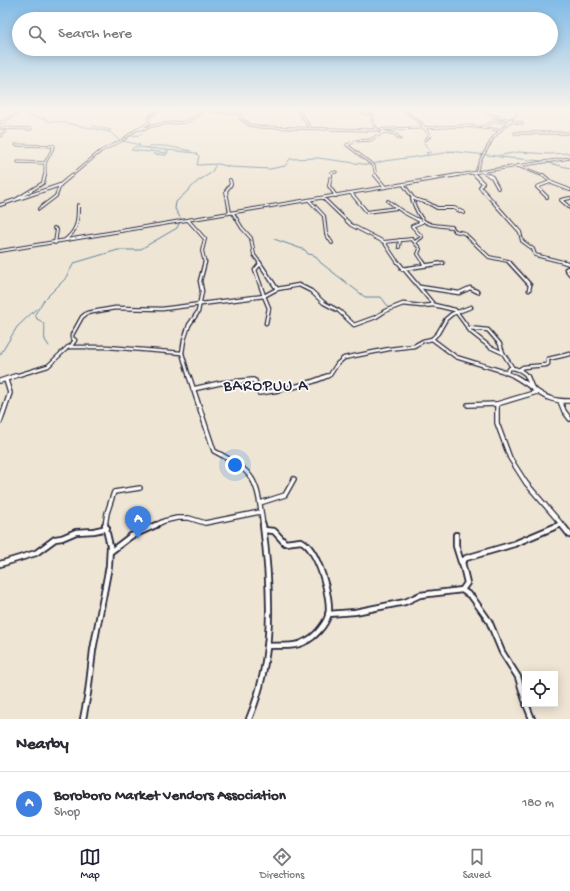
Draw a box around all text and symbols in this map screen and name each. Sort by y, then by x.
search box [12,12,558,56]
icon: search [26,23,48,45]
text: Search here [58,25,132,43]
district label: BAROPUU A [222,378,309,397]
your location [225,455,245,475]
pin: A [125,506,151,539]
map controls [522,671,558,707]
button: locate [522,671,558,707]
text: Nearby [16,735,69,755]
text: Boroboro Market Vendors Association [54,787,286,805]
text: A [25,796,33,811]
text: 180 m [522,796,554,811]
text: Shop [54,805,80,820]
tab: Map [79,846,101,882]
tab: Directions [260,846,304,882]
tab: Saved [463,846,491,882]

